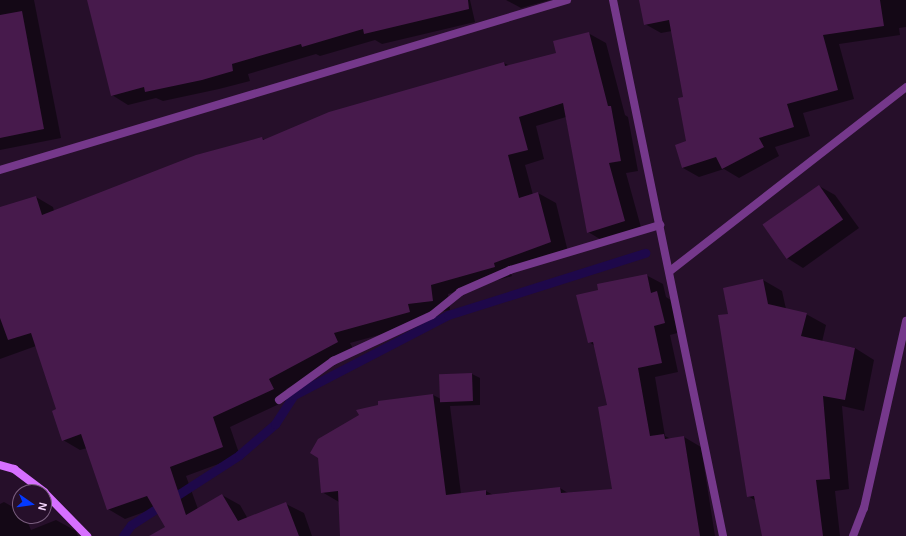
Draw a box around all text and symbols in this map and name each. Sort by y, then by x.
north arrow [12,484,52,524]
text: N [36,501,49,512]

